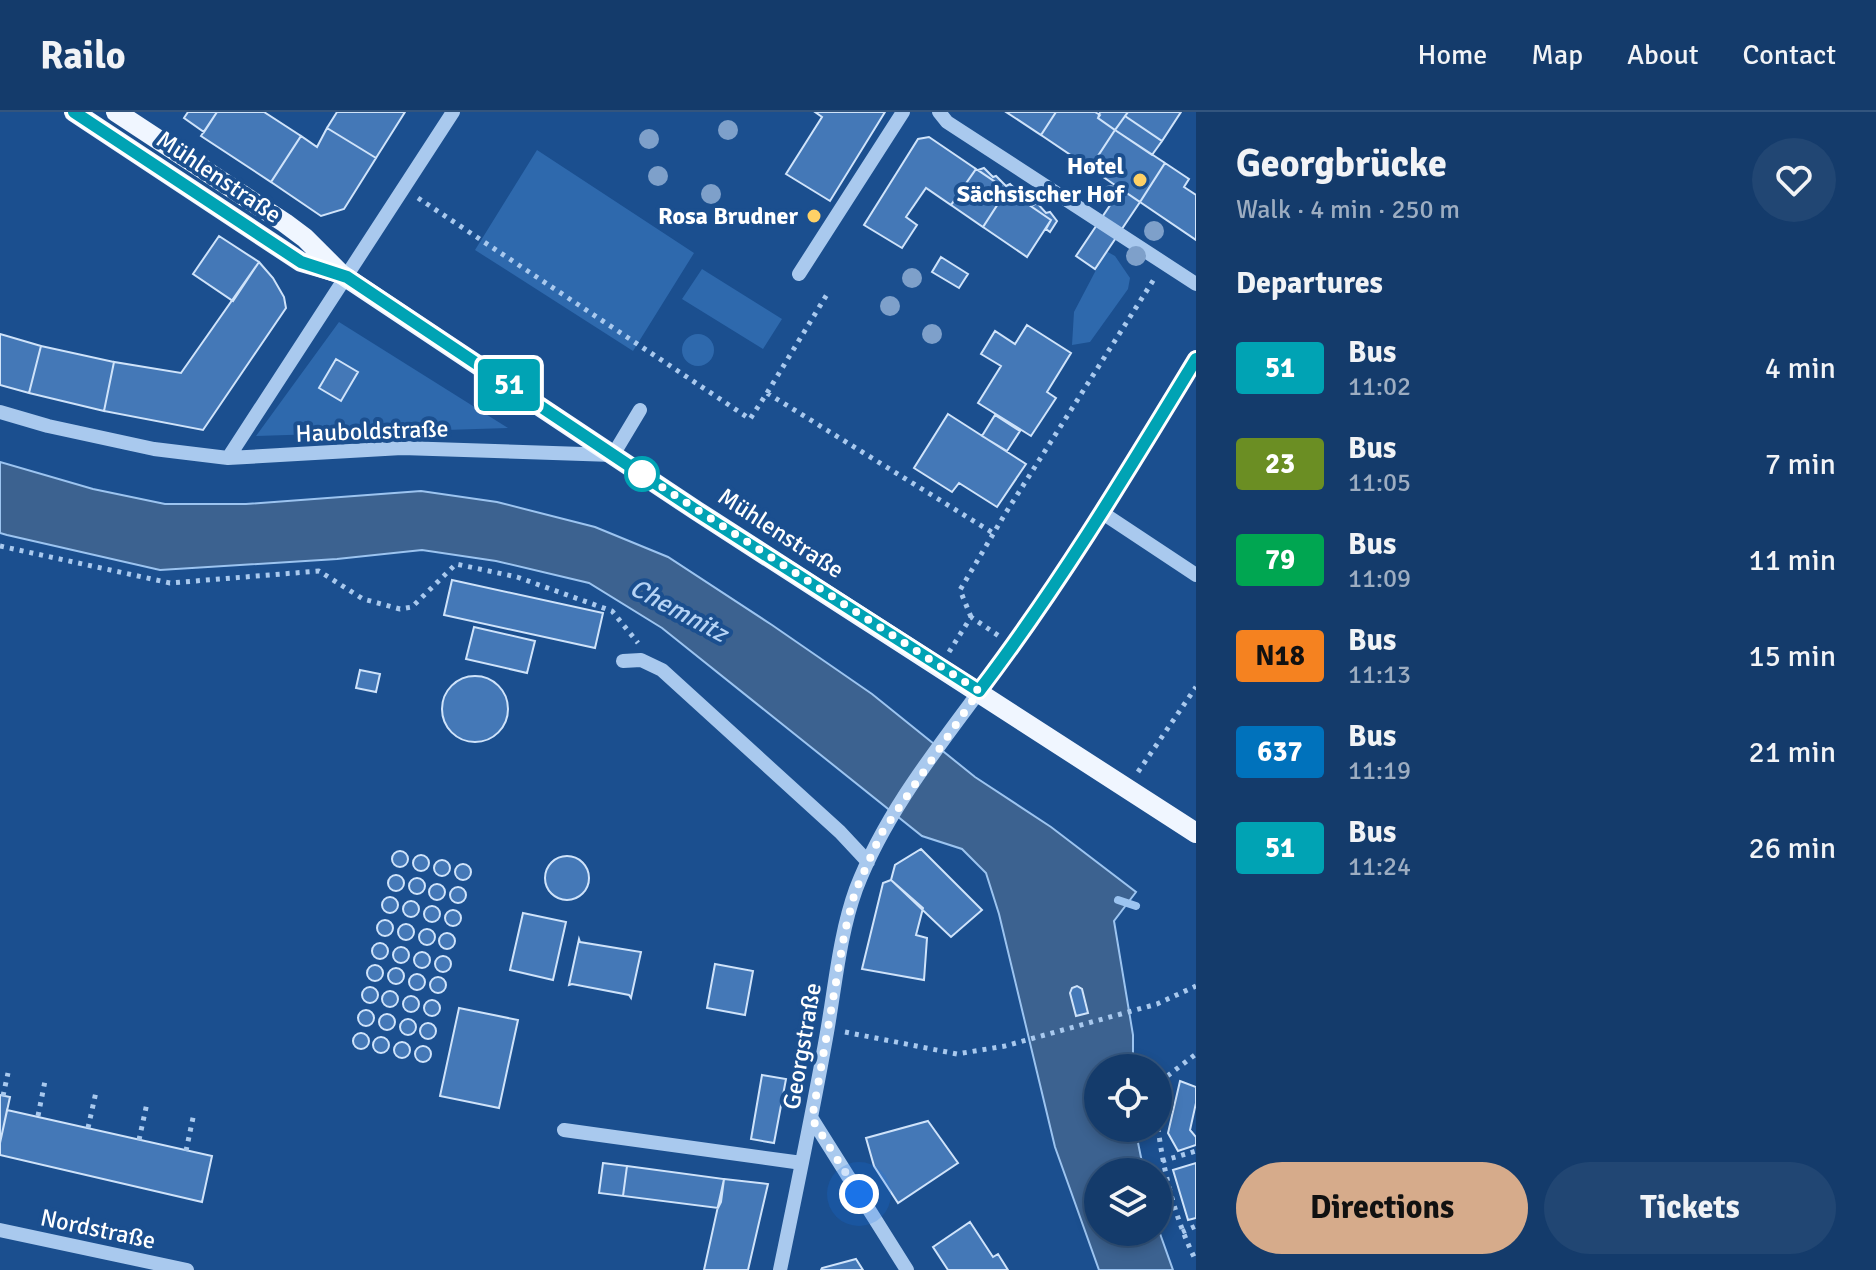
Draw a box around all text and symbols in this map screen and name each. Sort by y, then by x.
text: Railo [40,32,125,79]
text: Home [1418,38,1487,72]
text: Map [1531,38,1583,72]
text: About [1627,38,1699,72]
text: Contact [1743,38,1836,72]
street label: Mühlenstraße [151,124,287,230]
button: heart [1752,138,1836,222]
text: Georgbrücke [1236,140,1447,187]
place label: Hotel Sächsischer Hof [957,151,1125,209]
marker: Hotel Sächsischer Hof [1131,171,1149,189]
text: Walk · 4 min · 250 m [1236,194,1460,226]
place label: Rosa Brudner [658,201,798,231]
marker: Rosa Brudner [805,207,823,225]
text: Departures [1236,265,1383,302]
text: Bus [1348,334,1396,371]
text: 4 min [1765,350,1836,387]
text: 51 [1265,351,1295,385]
line badge: 51 [473,359,545,411]
text: 51 [494,368,524,402]
text: 11:02 [1348,371,1411,403]
street label: Hauboldstraße [295,413,449,449]
text: Bus [1348,430,1396,467]
text: 7 min [1765,446,1836,483]
text: 23 [1265,447,1295,481]
unlabelled marker [625,457,659,491]
text: 11:05 [1348,467,1411,499]
street label: Mühlenstraße [712,481,850,585]
text: Bus [1348,526,1396,563]
text: 11 min [1749,542,1836,579]
text: 79 [1265,543,1295,577]
text: 11:09 [1348,563,1411,595]
water label: Chemnitz [624,572,735,651]
text: Bus [1348,622,1396,659]
text: 15 min [1749,638,1836,675]
text: N18 [1255,639,1305,673]
text: 11:13 [1348,659,1411,691]
text: Bus [1348,718,1396,755]
text: 21 min [1749,734,1836,771]
text: 637 [1257,735,1303,769]
text: 11:19 [1348,755,1411,787]
text: Bus [1348,814,1396,851]
text: 26 min [1749,830,1836,867]
text: 51 [1265,831,1295,865]
text: 11:24 [1348,851,1411,883]
street label: Georgstraße [776,980,828,1112]
map controls [1084,1054,1172,1246]
button: locate [1084,1054,1172,1142]
button: layers [1084,1158,1172,1246]
button: Directions [1236,1162,1528,1254]
button: Tickets [1544,1162,1836,1254]
your location [839,1174,879,1214]
street label: Nordstraße [38,1202,158,1256]

